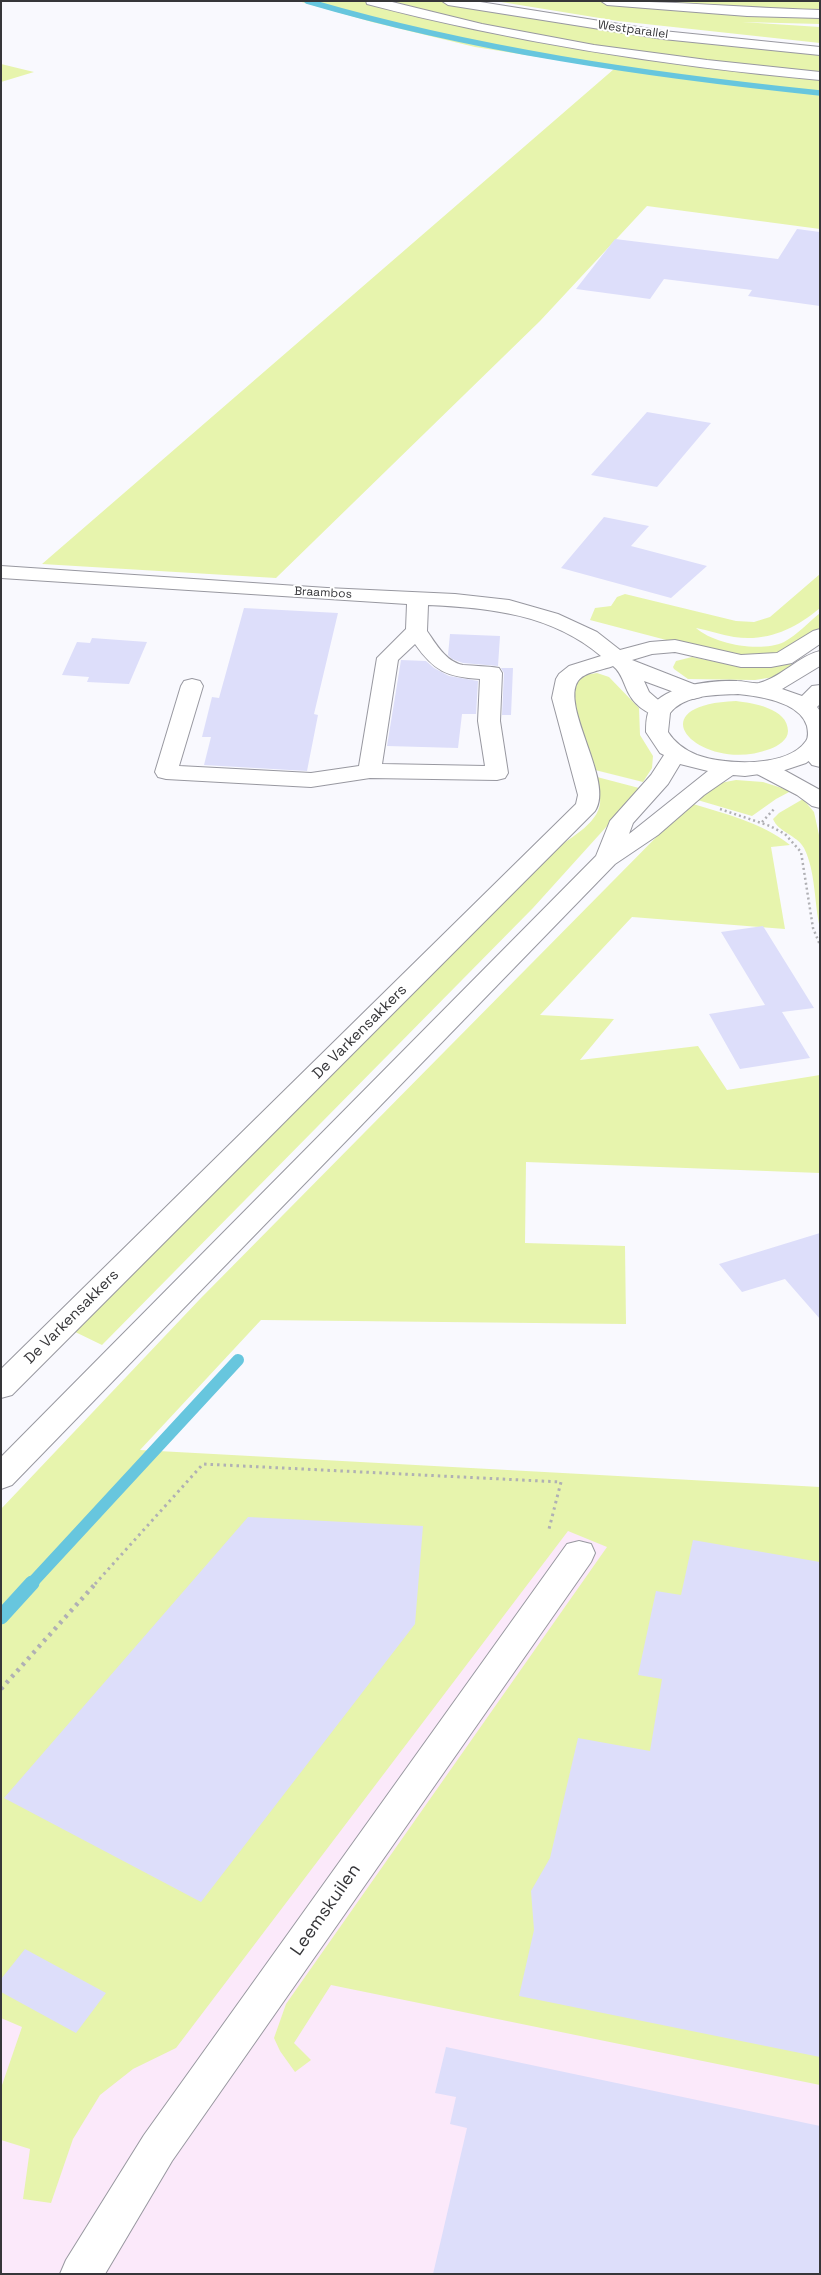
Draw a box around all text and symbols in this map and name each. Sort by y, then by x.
street label: Westparallel [597,18,669,42]
street label: Braambos [294,584,352,602]
street label: De Varkensakkers [309,981,411,1083]
street label: De Varkensakkers [21,1266,123,1368]
street label: Leemskuilen [286,1860,366,1960]

